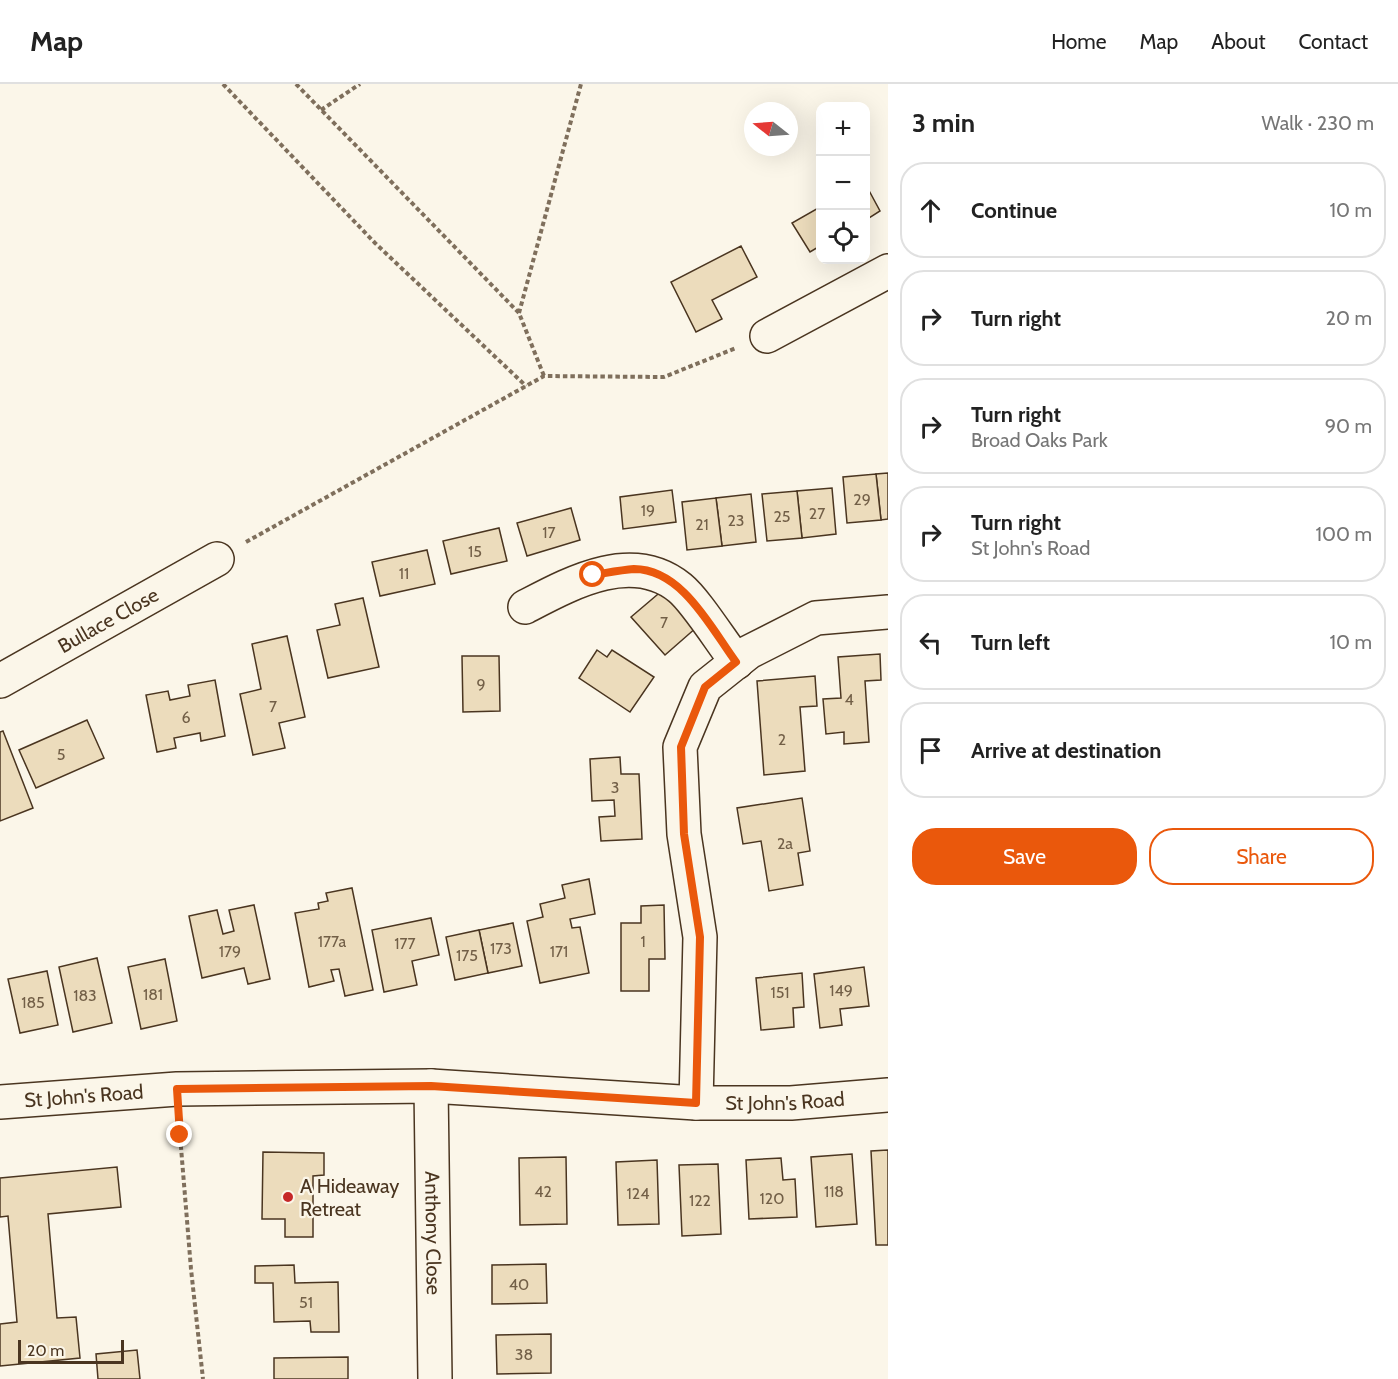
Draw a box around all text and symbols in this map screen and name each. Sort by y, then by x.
text: Map [30,24,83,58]
text: Home [1051,29,1107,54]
text: Map [1140,29,1178,54]
text: About [1211,29,1265,54]
text: Contact [1298,29,1368,54]
north arrow [744,102,798,156]
map controls [816,102,870,264]
button: + [816,102,870,156]
text: 3 min [912,107,975,139]
text: Walk · 230 m [1262,111,1374,135]
button: − [816,156,870,210]
icon: ahead [914,194,947,227]
text: Continue [971,197,1057,224]
text: 10 m [1329,198,1372,222]
button: locate [816,210,870,264]
icon: right [914,302,947,335]
text: Turn right [971,305,1061,332]
text: 20 m [1326,306,1372,330]
text: Turn right [971,401,1061,428]
icon: right [914,410,947,443]
text: 90 m [1325,414,1372,438]
text: Broad Oaks Park [971,428,1108,452]
house number: 29 [853,490,871,509]
house number: 19 [641,501,655,520]
house number: 27 [809,504,825,523]
house number: 25 [773,507,791,526]
text: Turn right [971,509,1061,536]
house number: 23 [727,511,745,530]
house number: 21 [695,515,709,534]
icon: right [914,518,947,551]
text: 100 m [1316,522,1372,546]
house number: 17 [542,523,556,542]
text: St John's Road [971,536,1090,560]
house number: 15 [468,542,482,561]
route start [579,561,605,587]
house number: 11 [399,564,409,583]
street label: Bullace Close [54,582,163,658]
house number: 7 [660,613,668,632]
icon: left [914,626,947,659]
text: Turn left [971,629,1050,656]
text: 10 m [1329,630,1372,654]
house number: 9 [476,675,486,694]
house number: 4 [844,690,854,709]
house number: 7 [269,697,277,716]
house number: 6 [181,708,191,727]
house number: 2 [778,730,786,749]
icon: arrive [914,734,947,767]
text: Arrive at destination [971,737,1161,764]
house number: 5 [57,745,65,764]
house number: 3 [611,778,619,797]
button: Save [912,828,1137,885]
button: Share [1149,828,1374,885]
house number: 2a [777,834,793,853]
house number: 177a [318,932,347,951]
house number: 1 [640,932,646,951]
house number: 177 [394,934,416,953]
house number: 173 [490,939,512,958]
house number: 179 [219,942,241,961]
house number: 171 [550,942,568,961]
house number: 175 [456,946,478,965]
house number: 149 [829,981,853,1000]
house number: 151 [770,983,790,1002]
house number: 181 [143,985,163,1004]
house number: 183 [73,986,97,1005]
house number: 185 [21,993,45,1012]
street label: St John's Road [23,1080,144,1112]
street label: St John's Road [725,1087,846,1115]
route end [166,1121,192,1147]
street label: Anthony Close [420,1171,446,1295]
place label: A Hideaway Retreat [300,1174,399,1221]
house number: 42 [534,1182,552,1201]
house number: 118 [824,1182,844,1201]
house number: 124 [627,1184,649,1203]
house number: 120 [760,1189,784,1208]
marker: A Hideaway Retreat [281,1190,295,1204]
house number: 122 [689,1191,711,1210]
house number: 40 [509,1275,529,1294]
house number: 51 [299,1293,313,1312]
scale bar [18,1337,124,1364]
text: 20 m [27,1341,64,1360]
house number: 38 [515,1345,533,1364]

